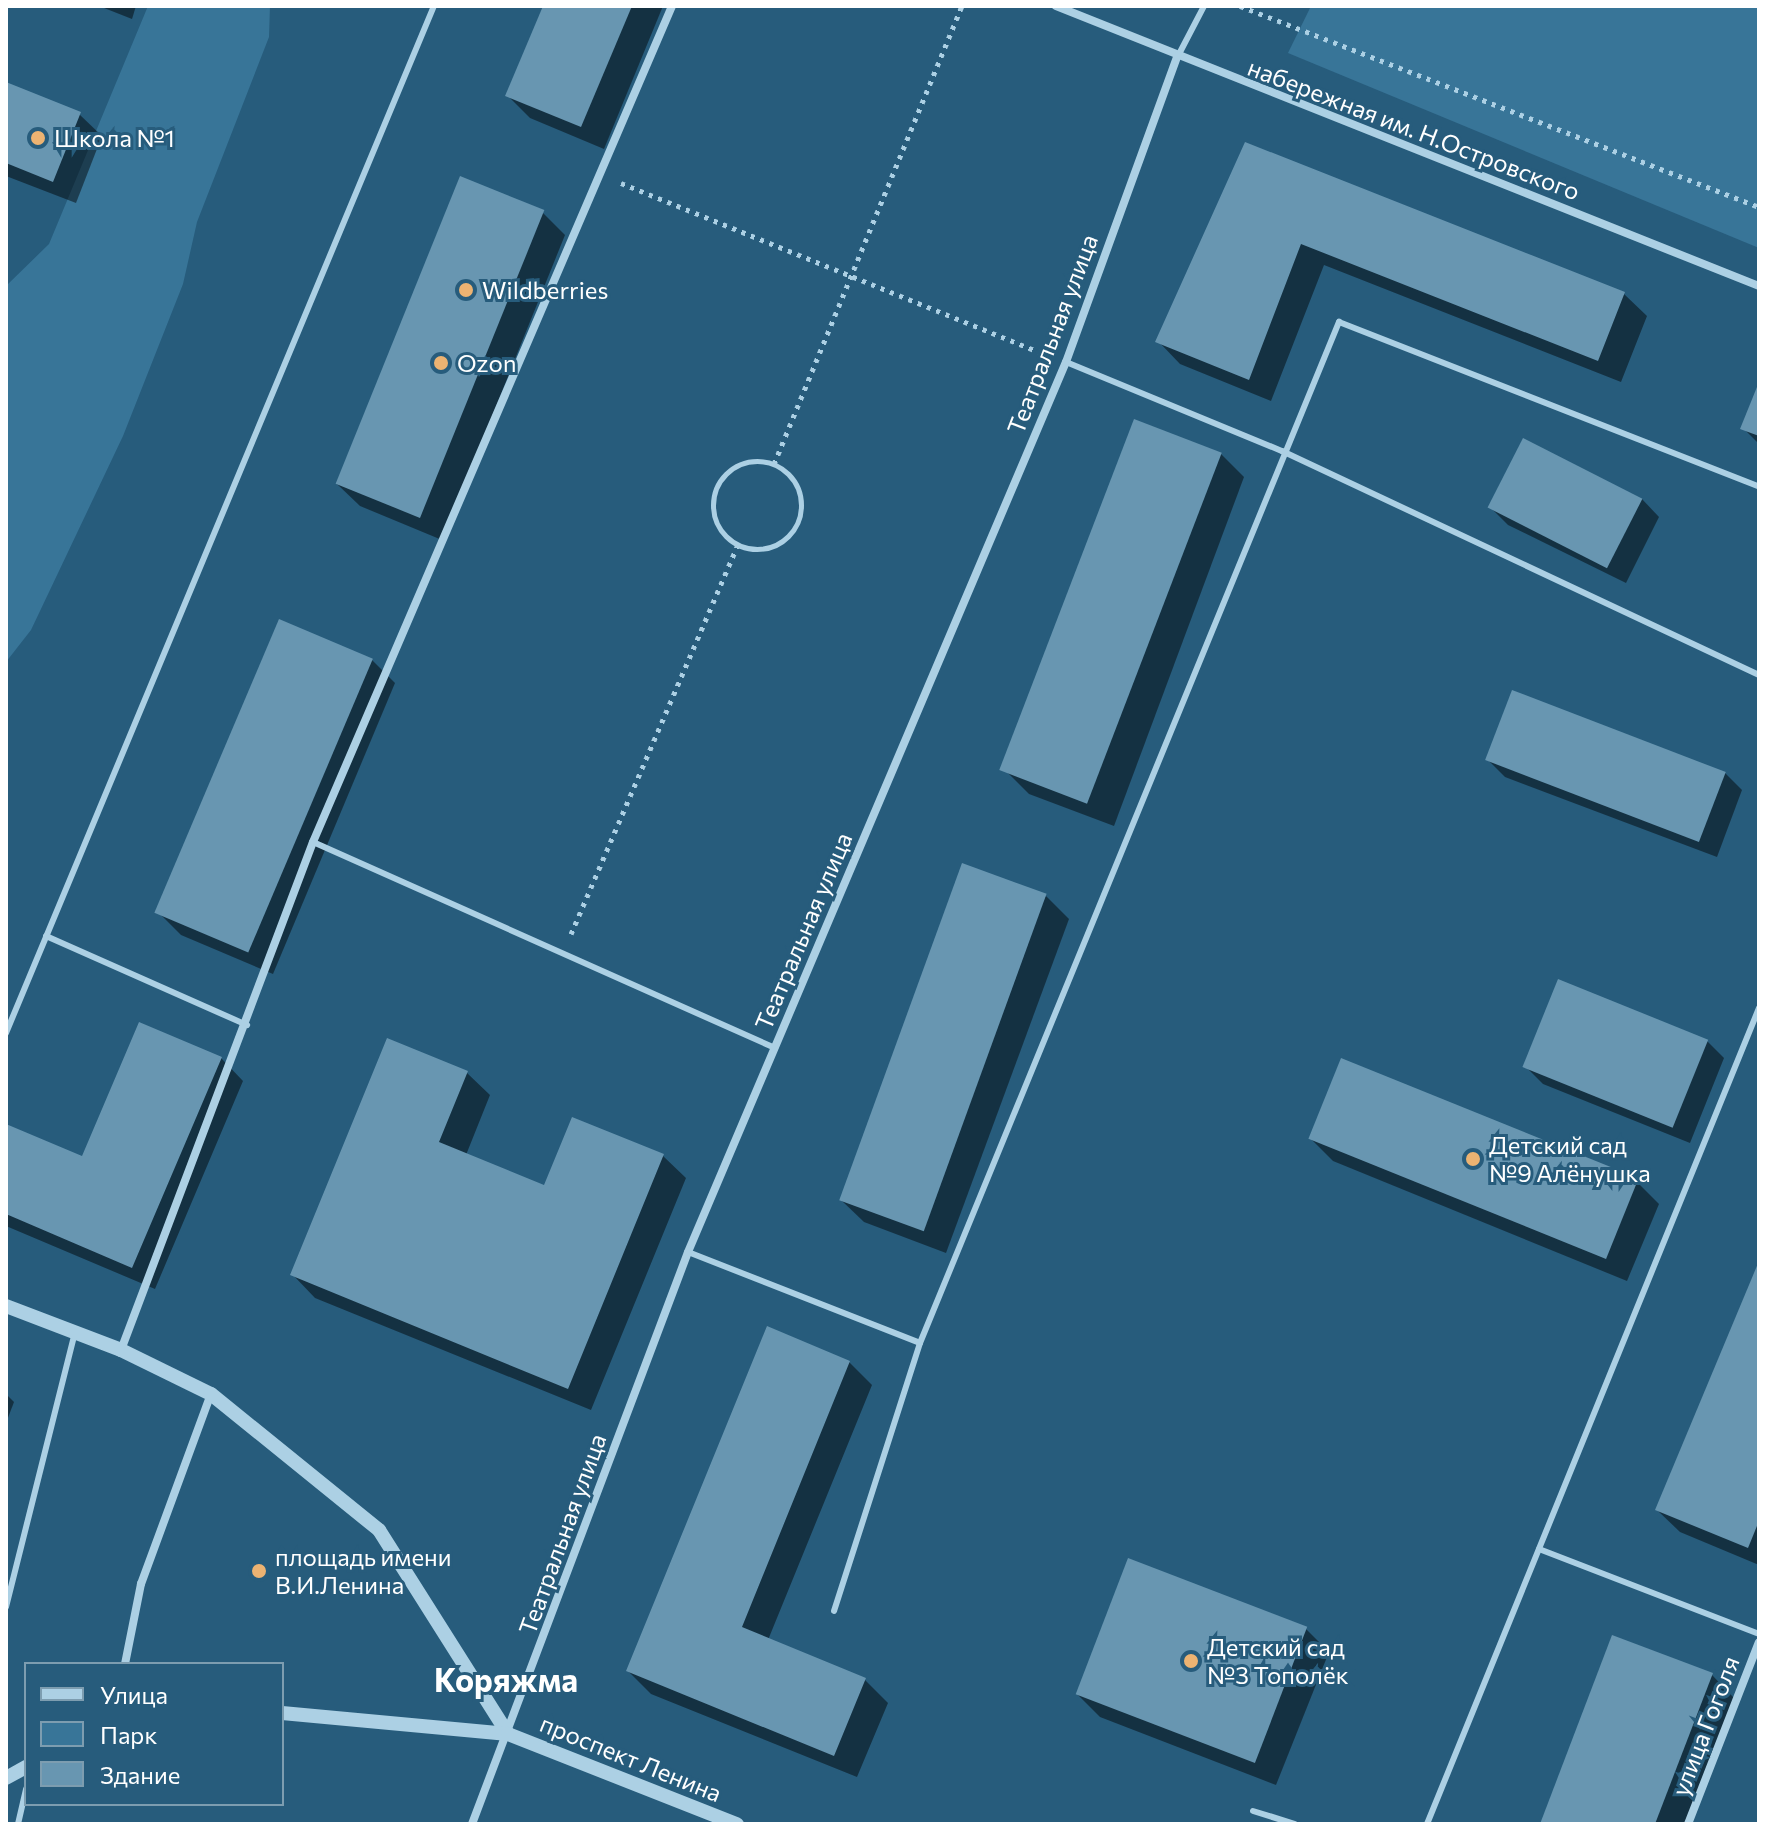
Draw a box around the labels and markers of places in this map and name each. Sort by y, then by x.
place label: Школа №1 [54,124,175,152]
marker: Школа №1 [29,129,47,147]
place label: Wildberries [482,276,608,304]
marker: Wildberries [457,281,475,299]
place label: Ozon [457,349,517,377]
marker: Ozon [432,354,450,372]
place label: Детский сад №9 Алёнушка [1489,1131,1651,1187]
marker: Детский сад №9 Алёнушка [1464,1150,1482,1168]
place label: площадь имени В.И.Ленина [275,1543,451,1599]
marker: площадь имени В.И.Ленина [250,1562,268,1580]
place label: Детский сад №3 Тополёк [1207,1633,1348,1689]
marker: Детский сад №3 Тополёк [1182,1652,1200,1670]

